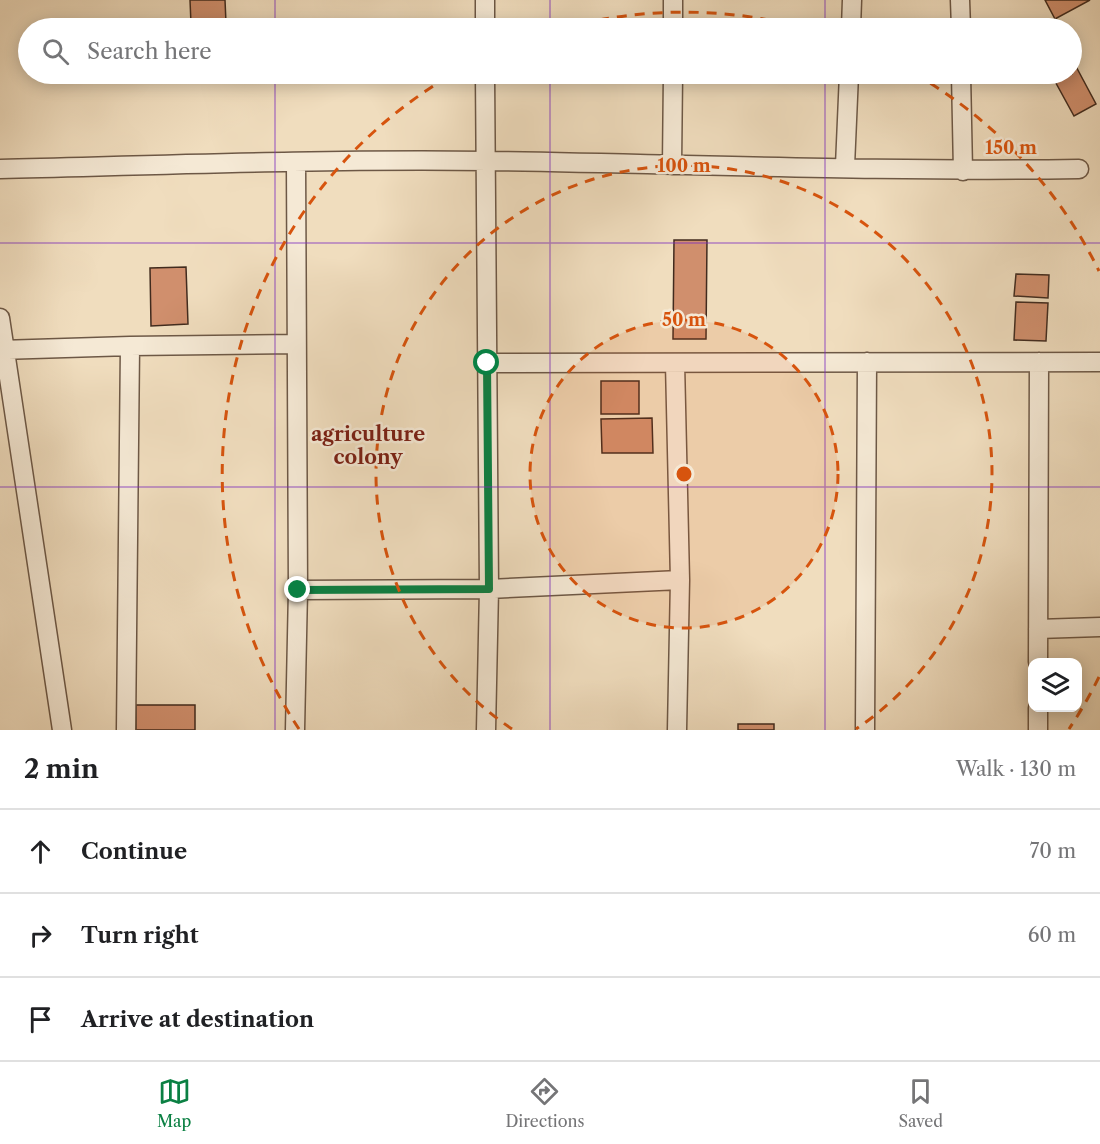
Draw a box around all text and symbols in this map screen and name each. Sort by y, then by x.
search box [18,18,1082,84]
icon: search [39,35,72,68]
text: Search here [87,38,212,65]
text: 150 m [985,137,1037,159]
text: 100 m [657,155,711,177]
text: 50 m [662,309,706,331]
route start [473,349,499,375]
district label: agriculture colony [311,422,425,469]
centre of rings [674,464,694,484]
route end [284,576,310,602]
map controls [1028,658,1082,712]
button: layers [1028,658,1082,712]
text: 2 min [24,753,99,785]
text: Walk · 130 m [956,757,1076,781]
icon: ahead [24,835,57,868]
text: Continue [81,838,187,865]
text: 70 m [1030,839,1076,863]
icon: right [24,919,57,952]
text: Turn right [81,922,199,949]
text: 60 m [1028,923,1076,947]
icon: arrive [24,1003,57,1036]
text: Arrive at destination [81,1006,314,1033]
tab: Map [157,1075,191,1131]
tab: Directions [505,1075,584,1131]
tab: Saved [899,1075,943,1131]

